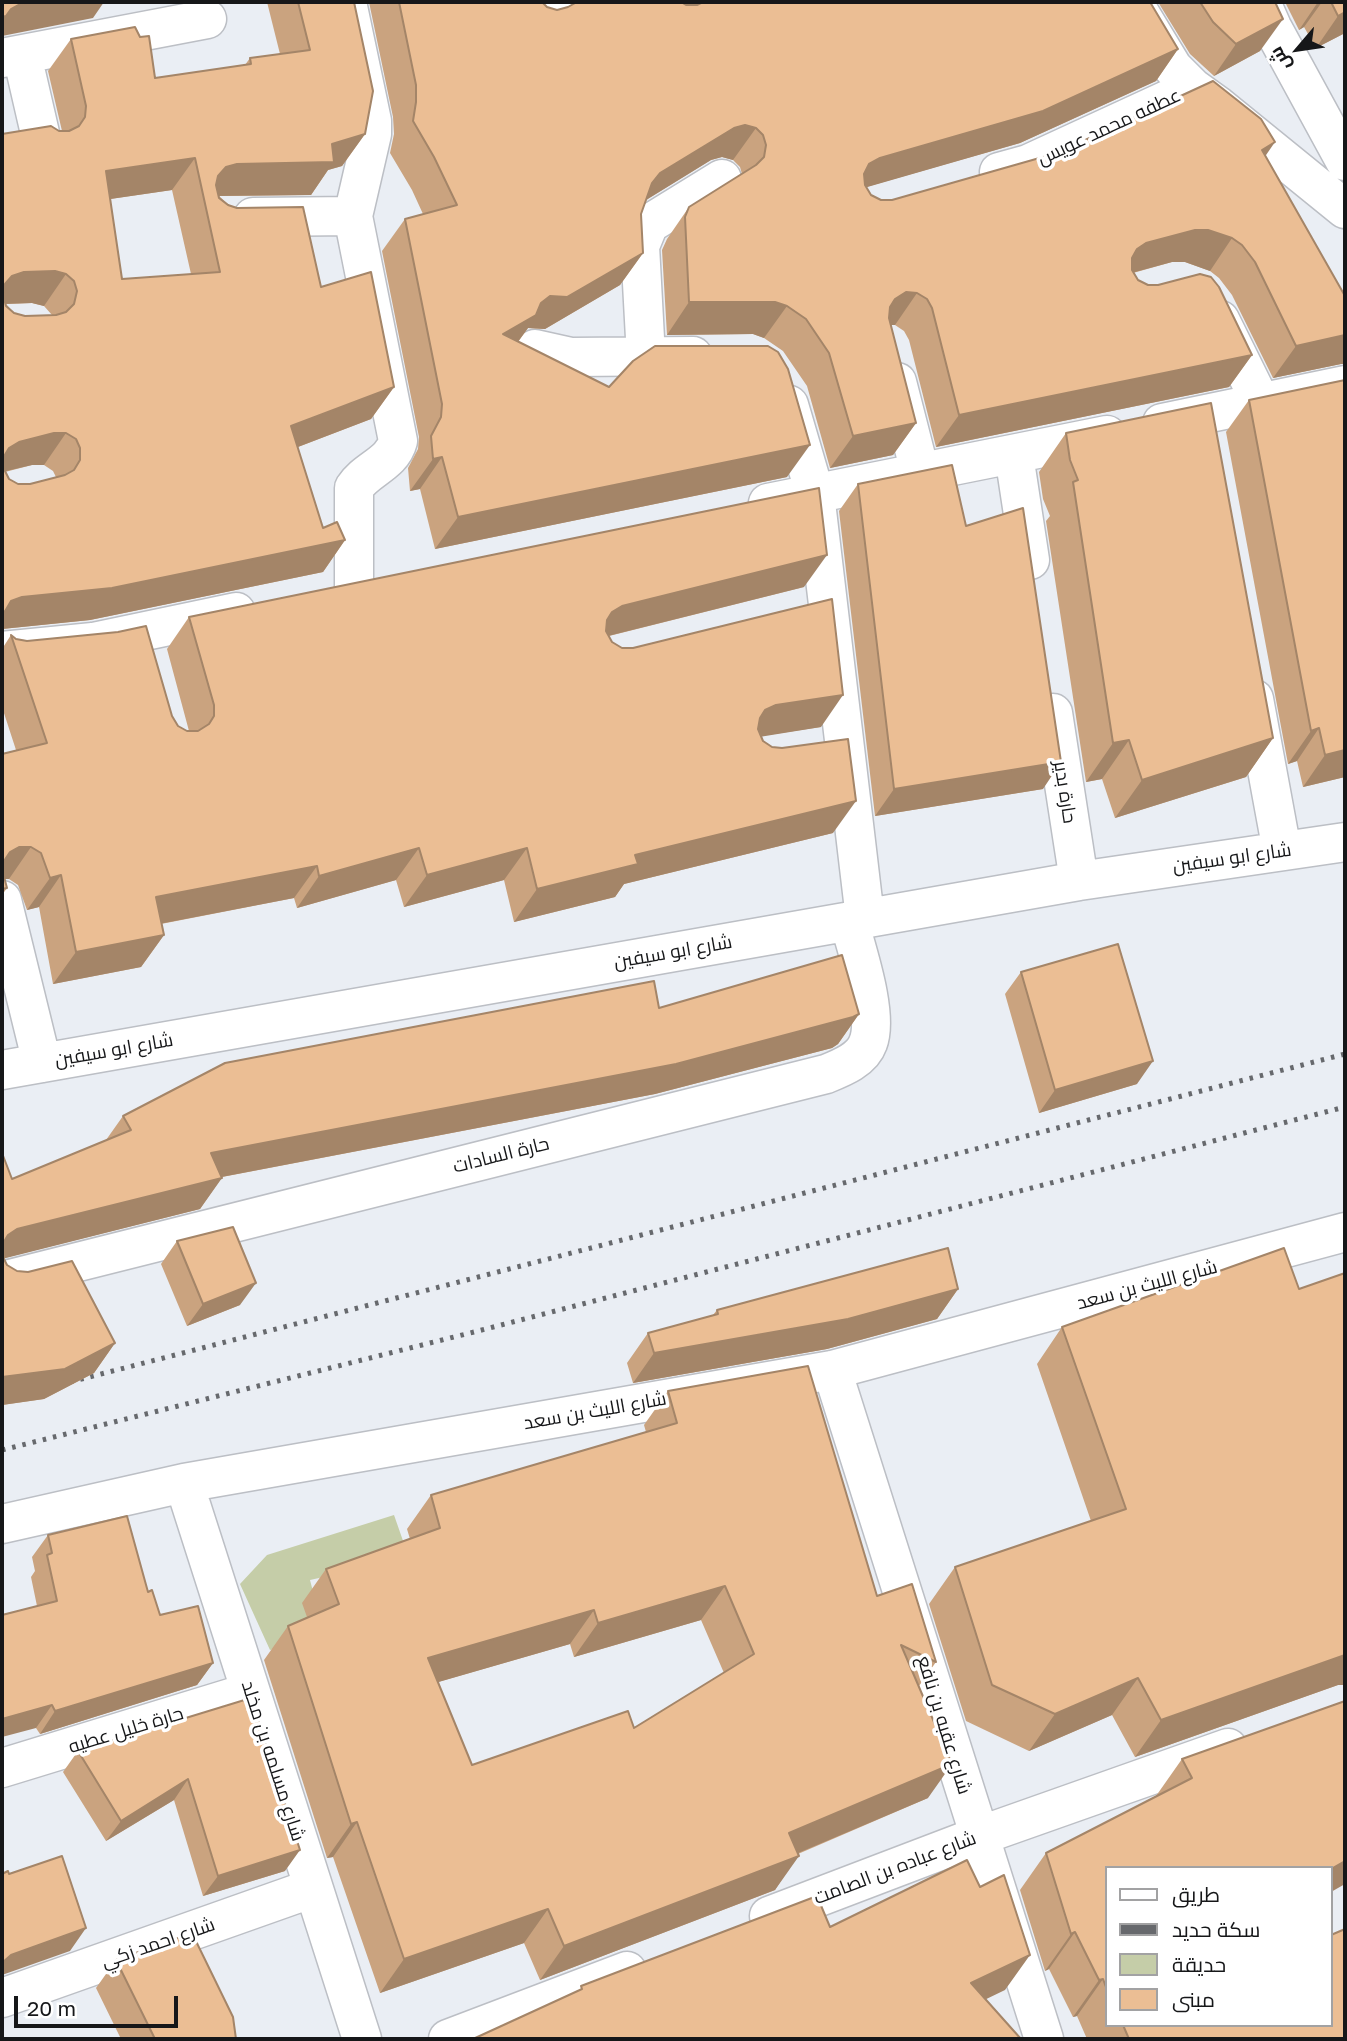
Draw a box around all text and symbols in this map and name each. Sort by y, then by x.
north arrow [1263,14,1333,84]
text: ش [1263,43,1295,76]
street label: عطفه محمد عويس [1034,84,1184,170]
street label: حارة بدير [1049,759,1081,825]
street label: شارع ابو سيفين [1171,838,1293,878]
street label: شارع ابو سيفين [612,930,734,974]
street label: شارع ابو سيفين [53,1028,175,1072]
street label: حارة السادات [450,1132,552,1178]
street label: شارع الليث بن سعد [1074,1255,1220,1315]
street label: شارع الليث بن سعد [522,1387,668,1435]
street label: شارع عقبه بن نافع [912,1653,976,1797]
street label: شارع مسلمه بن مخلد [236,1678,310,1844]
street label: حارة خليل عطيه [66,1702,186,1758]
street label: شارع عباده بن الصامت [811,1827,979,1909]
legend [1106,1866,1333,2027]
text: طريق [1172,1881,1220,1907]
street label: شارع احمد زكي [98,1913,218,1973]
text: سكة حديد [1172,1916,1260,1942]
text: حديقة [1172,1951,1226,1977]
scale bar [18,1982,182,2026]
text: مبنى [1172,1986,1215,2012]
text: 20 m [27,1995,76,2021]

